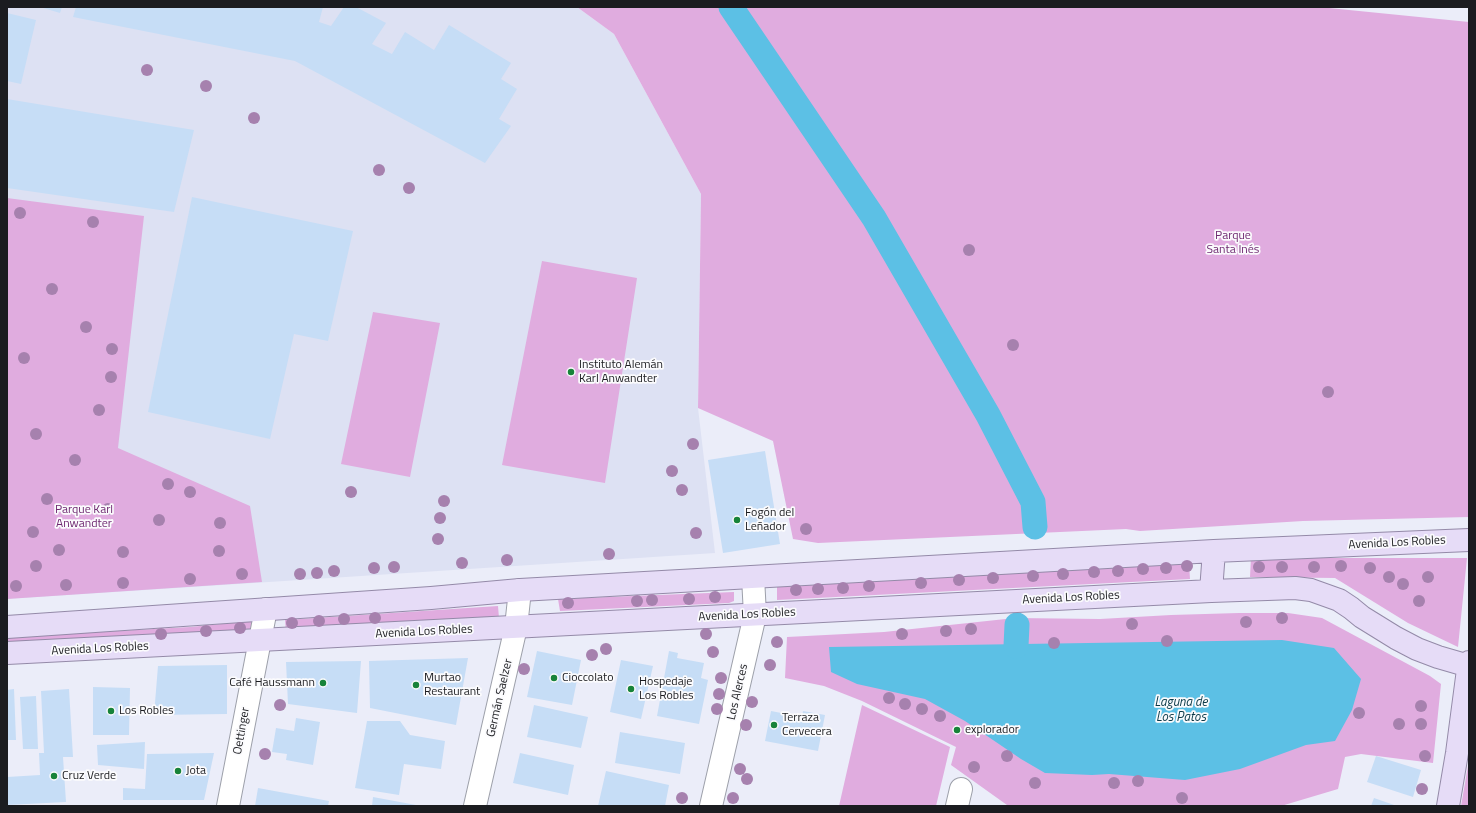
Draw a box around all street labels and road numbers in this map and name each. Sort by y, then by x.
street label: Avenida Los Robles [1348,533,1446,553]
street label: Avenida Los Robles [1022,588,1120,608]
street label: Avenida Los Robles [698,605,796,625]
street label: Avenida Los Robles [375,622,473,642]
street label: Avenida Los Robles [51,639,149,659]
street label: Germán Saelzer [484,658,516,738]
street label: Los Alerces [725,663,751,721]
street label: Oettinger [231,706,253,756]

